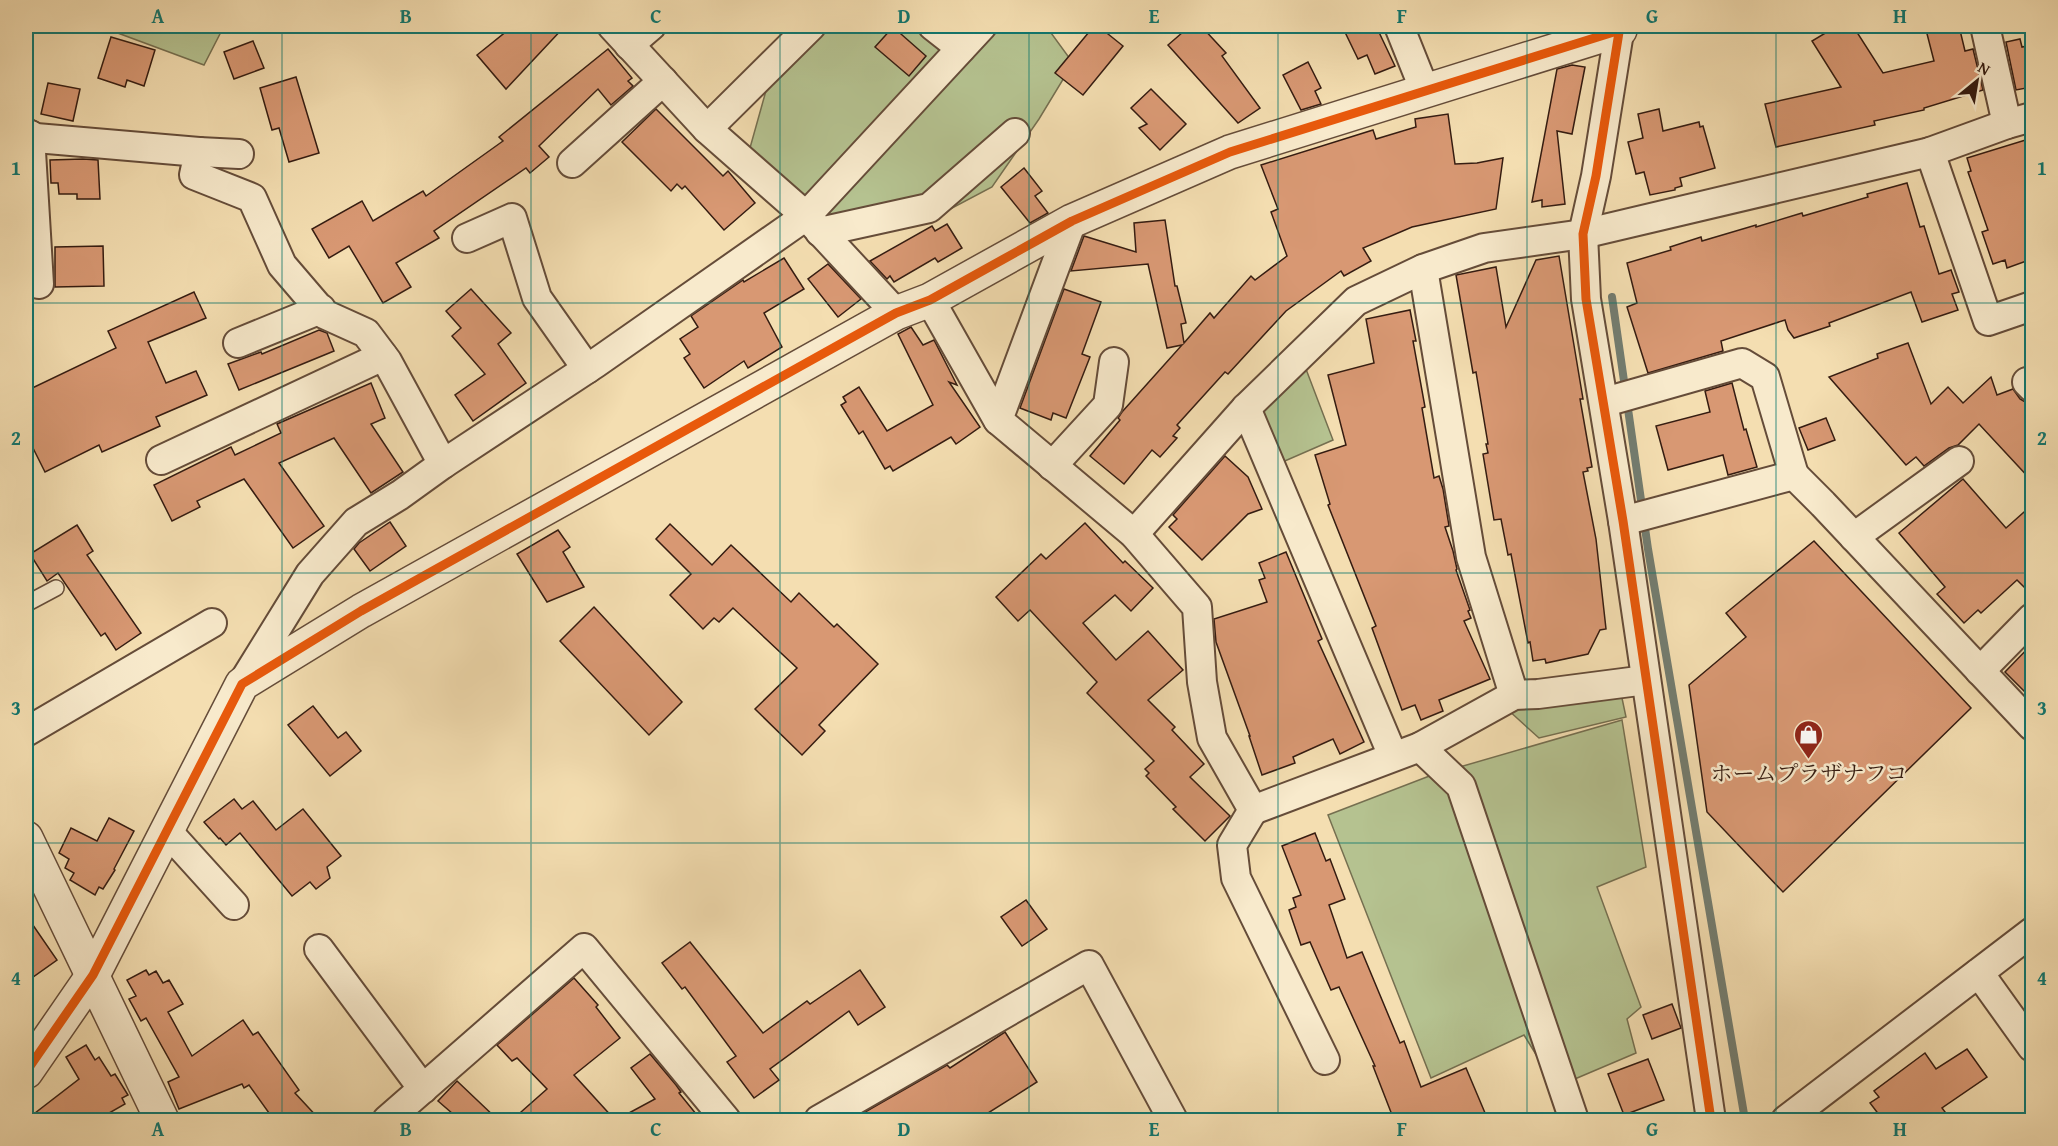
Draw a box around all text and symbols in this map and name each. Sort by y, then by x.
text: A [152,1,165,30]
text: B [400,1,412,30]
text: C [650,1,662,30]
text: D [897,1,911,30]
text: E [1149,1,1160,30]
text: F [1397,1,1407,30]
text: G [1646,1,1658,30]
text: H [1893,1,1907,30]
north arrow [1947,51,2007,111]
text: N [1974,55,1995,81]
text: 1 [11,153,21,182]
text: 1 [2037,153,2047,182]
text: 2 [11,423,21,452]
text: 2 [2037,423,2047,452]
text: 3 [11,693,21,722]
text: 3 [2037,693,2047,722]
shop icon: ホームプラザナフコ [1793,718,1825,760]
place label: ホームプラザナフコ [1711,757,1907,789]
text: 4 [11,963,21,992]
text: 4 [2037,963,2047,992]
text: A [152,1114,165,1143]
text: B [400,1114,412,1143]
text: C [650,1114,662,1143]
text: D [897,1114,911,1143]
text: E [1149,1114,1160,1143]
text: F [1397,1114,1407,1143]
text: G [1646,1114,1658,1143]
text: H [1893,1114,1907,1143]

